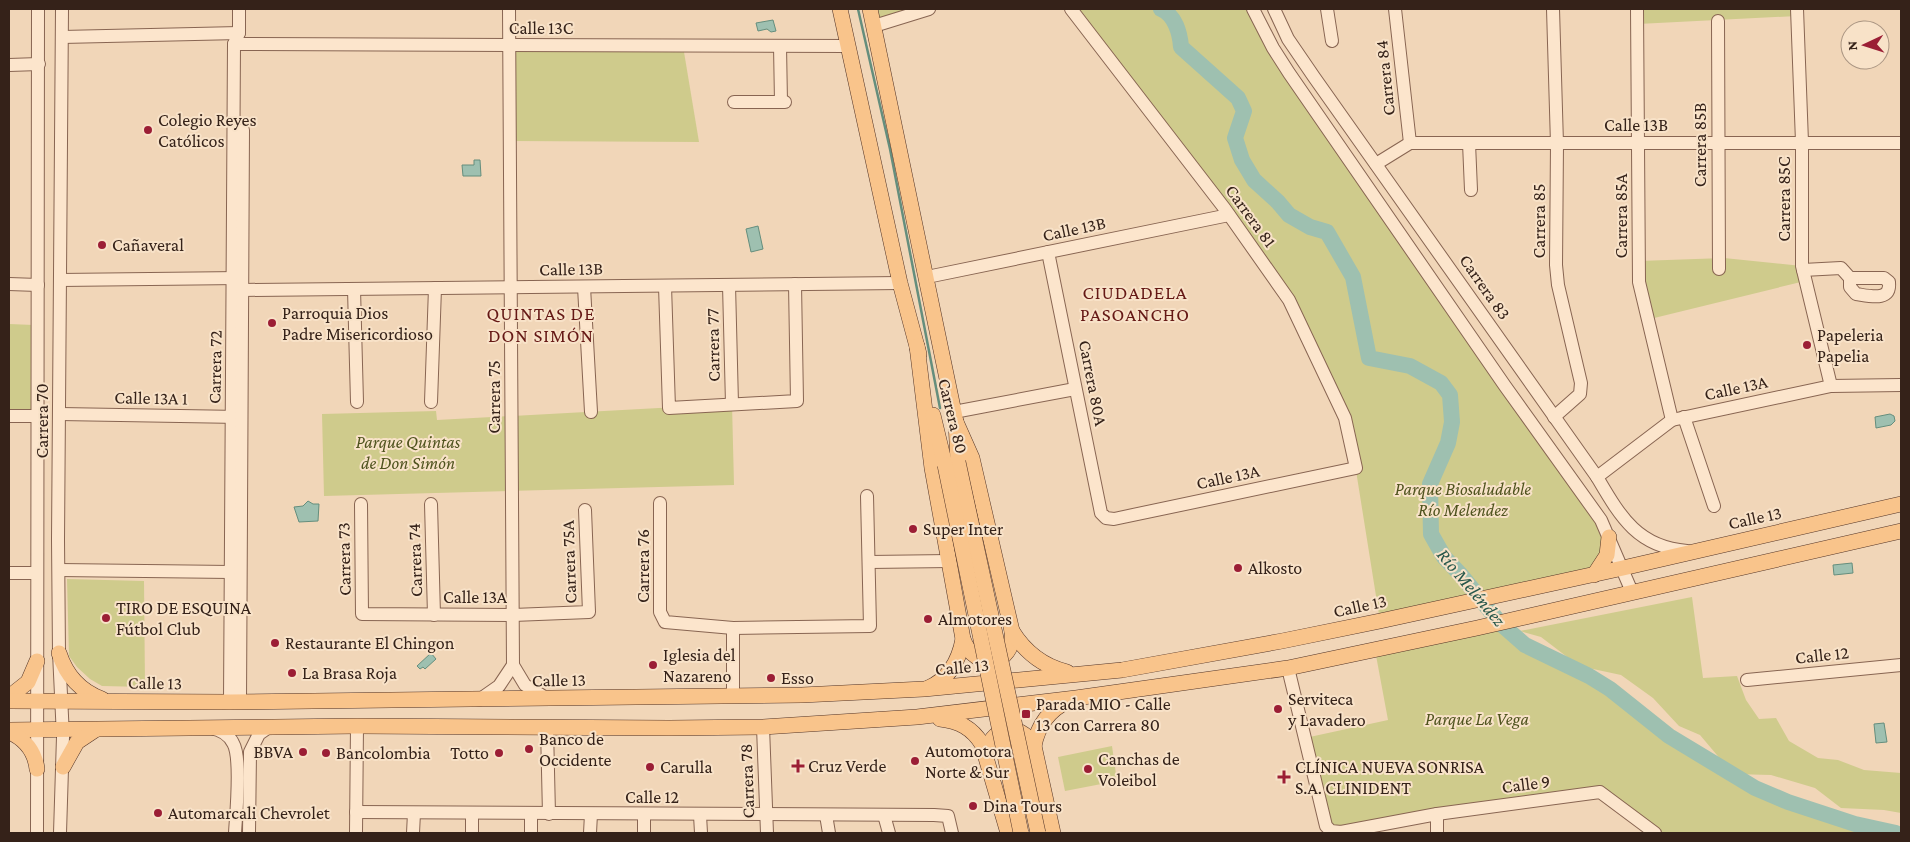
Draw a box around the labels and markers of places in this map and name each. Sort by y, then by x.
place label: Colegio Reyes Católicos [158,110,257,151]
marker: Colegio Reyes Católicos [142,124,154,136]
place label: Cañaveral [112,235,184,255]
marker: Cañaveral [96,239,108,251]
place label: Parroquia Dios Padre Misericordioso [282,303,433,344]
marker: Parroquia Dios Padre Misericordioso [266,317,278,329]
place label: Papeleria Papelia [1817,325,1884,366]
marker: Papeleria Papelia [1801,339,1813,351]
place label: Super Inter [923,519,1004,539]
marker: Super Inter [907,523,919,535]
place label: Alkosto [1248,558,1302,578]
marker: Alkosto [1232,562,1244,574]
place label: TIRO DE ESQUINA Fútbol Club [116,598,252,639]
place label: Almotores [938,609,1012,629]
marker: TIRO DE ESQUINA Fútbol Club [100,612,112,624]
marker: Almotores [922,613,934,625]
place label: Restaurante El Chingon [285,633,455,653]
marker: Restaurante El Chingon [269,637,281,649]
place label: Iglesia del Nazareno [663,645,736,686]
marker: Iglesia del Nazareno [647,659,659,671]
place label: La Brasa Roja [302,663,397,684]
marker: La Brasa Roja [286,667,298,679]
place label: Esso [781,668,814,688]
marker: Esso [765,672,777,684]
place label: Serviteca y Lavadero [1287,689,1366,730]
place label: Parada MIO - Calle 13 con Carrera 80 [1036,694,1171,735]
marker: Serviteca y Lavadero [1272,703,1284,715]
marker: Parada MIO - Calle 13 con Carrera 80 [1020,708,1032,720]
place label: Banco de Occidente [539,729,612,770]
place label: Automotora Norte & Sur [925,741,1012,782]
place label: BBVA [254,742,294,762]
place label: Bancolombia [336,743,431,763]
place label: Totto [450,743,489,763]
marker: Banco de Occidente [523,743,535,755]
marker: BBVA [297,746,309,758]
marker: Bancolombia [320,747,332,759]
marker: Totto [493,747,505,759]
place label: Canchas de Voleibol [1098,749,1180,790]
marker: Automotora Norte & Sur [909,755,921,767]
place label: Cruz Verde [808,756,886,776]
place label: Carulla [660,757,713,777]
place label: CLÍNICA NUEVA SONRISA S.A. CLINIDENT [1295,757,1485,798]
marker: Cruz Verde [792,760,804,772]
marker: Carulla [644,761,656,773]
marker: Canchas de Voleibol [1082,763,1094,775]
marker: CLÍNICA NUEVA SONRISA S.A. CLINIDENT [1277,770,1291,784]
place label: Dina Tours [983,796,1062,816]
marker: Dina Tours [967,800,979,812]
place label: Automarcali Chevrolet [168,803,331,823]
marker: Automarcali Chevrolet [152,807,164,819]

